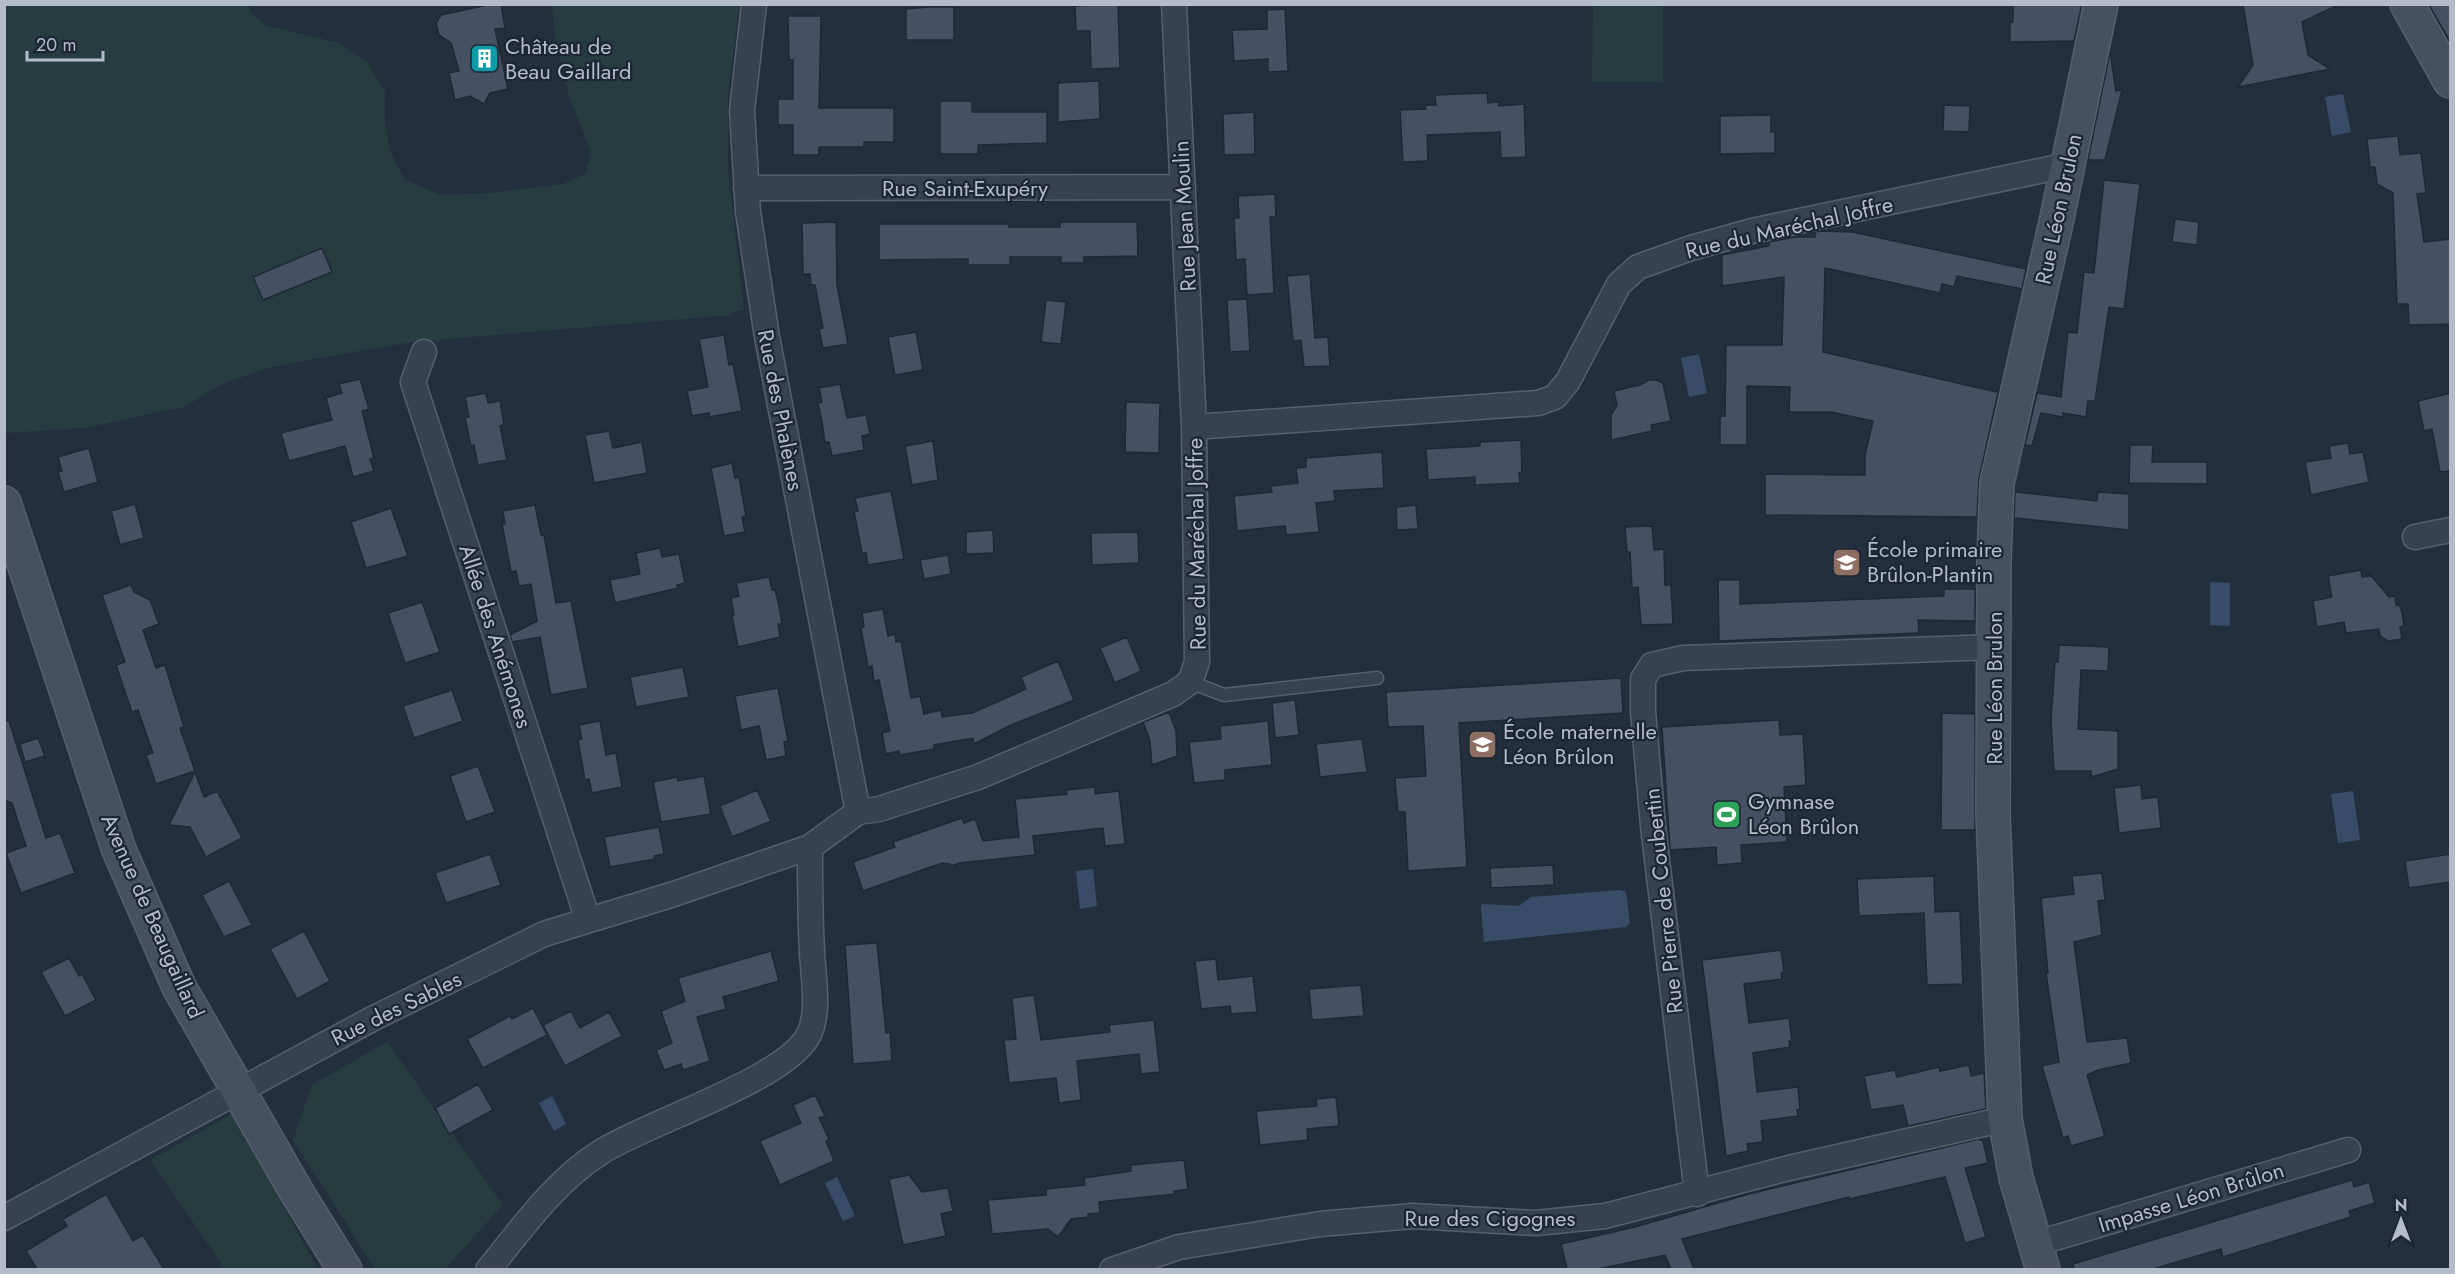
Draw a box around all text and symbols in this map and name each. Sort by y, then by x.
scale bar [27,24,104,62]
place label: Château de Beau Gaillard [505,30,631,87]
text: 20 m [36,32,76,58]
building icon: Château de Beau Gaillard [468,43,500,75]
street label: Rue Léon Brulon [2026,131,2090,287]
street label: Rue Jean Moulin [1164,140,1204,292]
street label: Rue Saint-Exupéry [882,172,1048,204]
street label: Rue du Maréchal Joffre [1682,188,1896,266]
street label: Rue des Phalènes [750,327,812,493]
street label: Rue du Maréchal Joffre [1178,438,1214,650]
place label: École primaire Brûlon-Plantin [1867,533,2002,590]
street label: Allée des Anémones [451,540,541,732]
school or university icon: École primaire Brûlon-Plantin [1830,546,1862,578]
street label: Rue Léon Brulon [1978,611,2010,765]
place label: École maternelle Léon Brûlon [1503,715,1657,772]
school or university icon: École maternelle Léon Brûlon [1466,728,1498,760]
place label: Gymnase Léon Brûlon [1748,785,1859,842]
street label: Rue Pierre de Coubertin [1635,787,1691,1015]
sports icon: Gymnase Léon Brûlon [1711,798,1743,830]
street label: Avenue de Beaugaillard [93,809,213,1023]
street label: Rue des Sables [325,963,467,1053]
street label: Impasse Léon Brûlon [2094,1154,2288,1240]
north arrow [2371,1190,2431,1250]
text: N [2395,1194,2407,1217]
street label: Rue des Cigognes [1405,1202,1576,1234]

